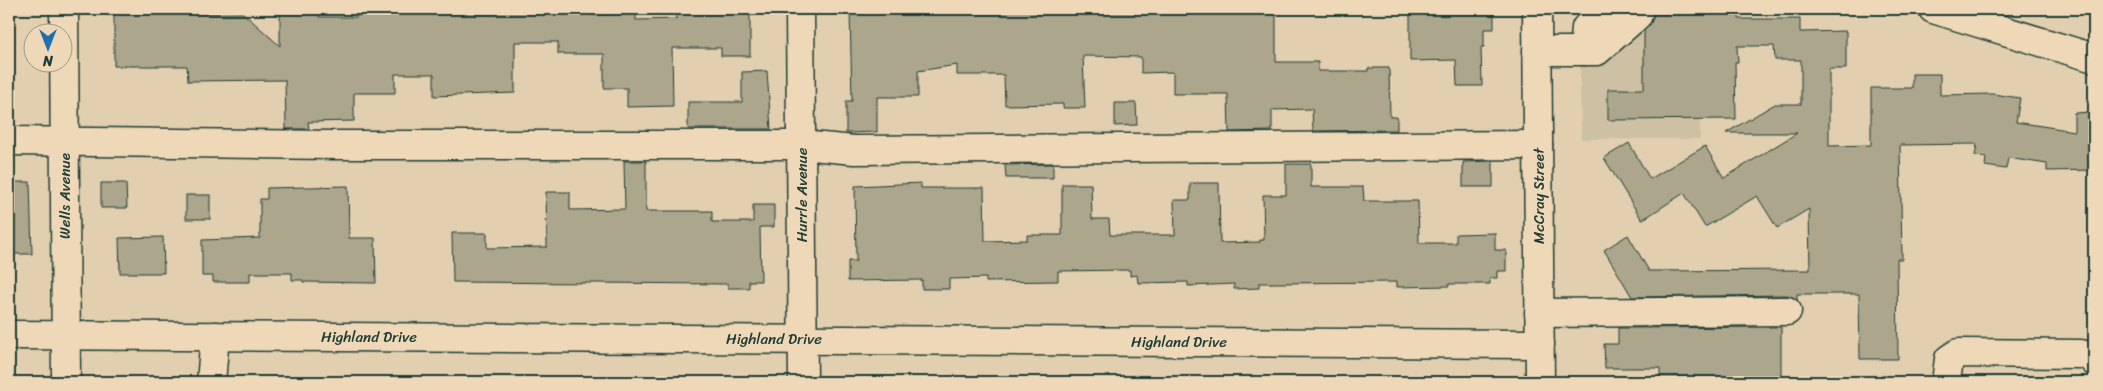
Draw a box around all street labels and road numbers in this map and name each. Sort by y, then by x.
street label: Hurrle Avenue [789,147,815,242]
street label: McCray Street [1526,147,1552,244]
street label: Wells Avenue [52,153,78,239]
street label: Highland Drive [321,324,417,350]
street label: Highland Drive [726,326,822,352]
street label: Highland Drive [1131,329,1227,355]

